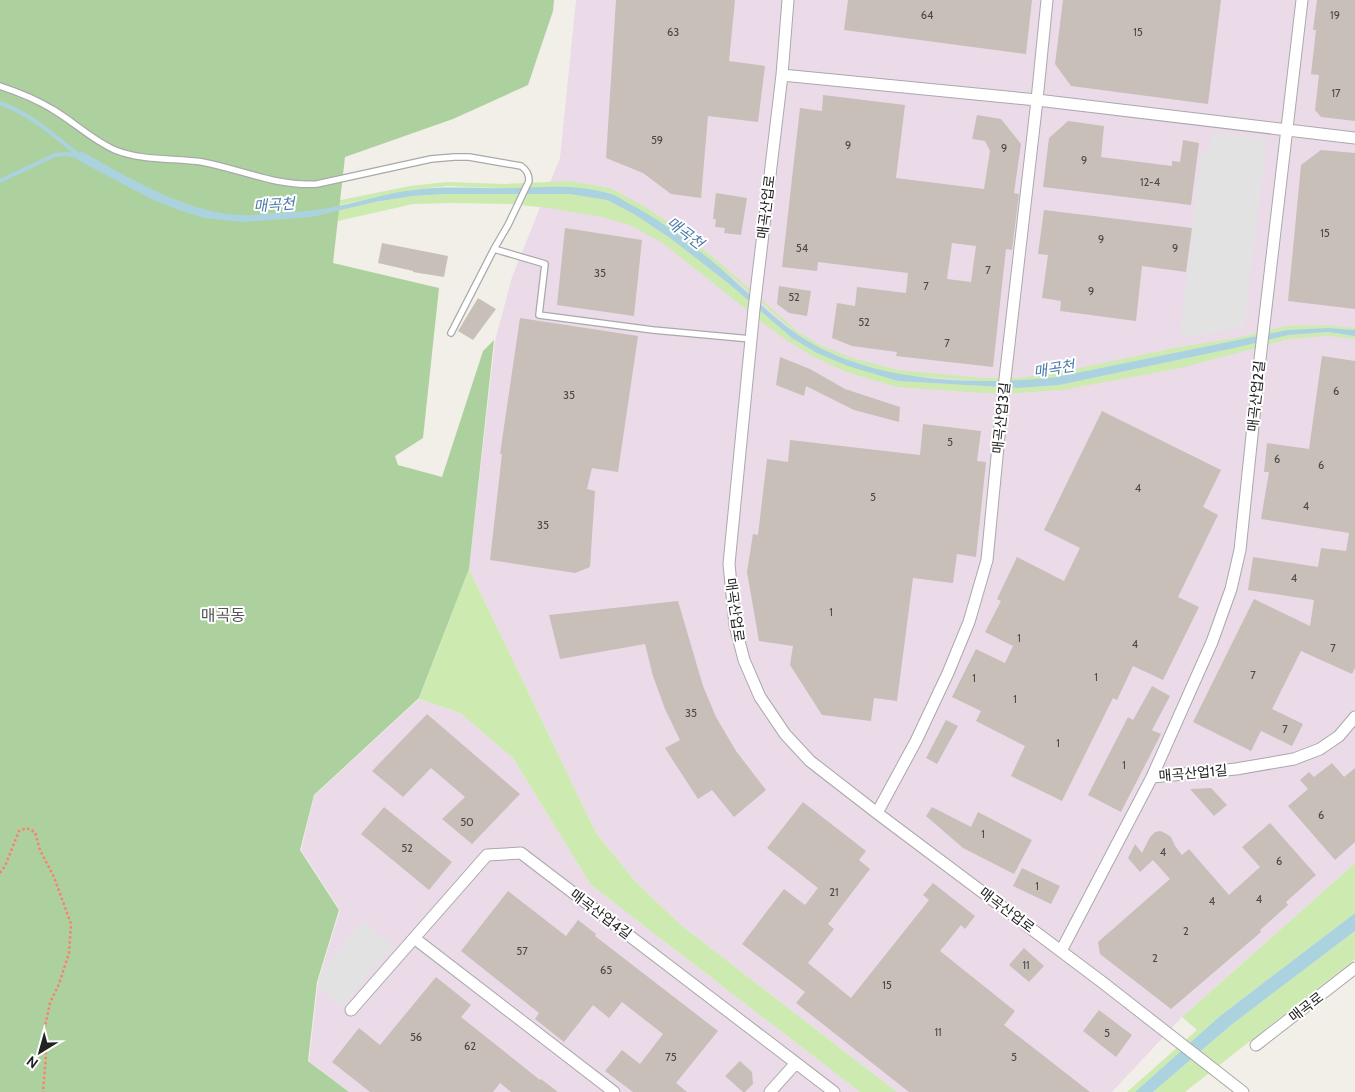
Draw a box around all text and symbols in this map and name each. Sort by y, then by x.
house number: 64 [921,8,934,22]
house number: 19 [1330,8,1340,22]
house number: 63 [667,25,679,39]
house number: 15 [1133,25,1143,39]
house number: 17 [1331,86,1341,100]
house number: 59 [651,133,663,147]
house number: 9 [845,138,851,152]
house number: 9 [1001,141,1007,155]
house number: 9 [1081,153,1087,167]
street label: 매곡산업로 [753,174,779,240]
house number: 12-4 [1140,175,1161,189]
water label: 매곡천 [253,194,297,215]
water label: 매곡천 [663,213,709,254]
house number: 15 [1320,226,1330,240]
house number: 9 [1098,232,1104,246]
house number: 54 [796,241,809,255]
house number: 9 [1172,241,1178,255]
house number: 7 [985,263,991,277]
house number: 35 [594,266,606,280]
house number: 7 [923,279,929,293]
house number: 9 [1088,284,1094,298]
house number: 52 [788,290,800,304]
house number: 52 [858,315,870,329]
house number: 7 [944,336,950,350]
water label: 매곡천 [1032,357,1078,381]
street label: 매곡산업2길 [1243,359,1269,433]
street label: 매곡산업3길 [988,381,1014,455]
house number: 6 [1333,384,1339,398]
house number: 35 [563,388,575,402]
house number: 5 [947,435,953,449]
house number: 6 [1274,452,1280,466]
house number: 6 [1318,458,1324,472]
house number: 4 [1135,481,1142,495]
house number: 5 [870,490,876,504]
house number: 4 [1303,499,1310,513]
house number: 35 [537,518,549,532]
house number: 4 [1291,571,1298,585]
street label: 매곡산업로 [722,577,748,643]
house number: 1 [829,605,833,619]
district label: 매곡동 [201,606,245,625]
house number: 1 [1017,631,1021,645]
house number: 4 [1132,637,1139,651]
house number: 7 [1330,641,1336,655]
house number: 7 [1250,668,1256,682]
house number: 1 [1094,670,1098,684]
house number: 1 [972,671,976,685]
house number: 1 [1013,692,1017,706]
house number: 35 [685,706,697,720]
house number: 7 [1282,722,1288,736]
house number: 1 [1056,736,1060,750]
house number: 1 [1122,758,1126,772]
street label: 매곡산업1길 [1158,761,1228,785]
house number: 6 [1318,808,1324,822]
house number: 50 [460,815,474,829]
house number: 1 [981,827,985,841]
house number: 52 [401,841,413,855]
house number: 4 [1160,845,1167,859]
house number: 6 [1276,854,1282,868]
house number: 1 [1035,879,1039,893]
street label: 매곡산업로 [976,883,1038,937]
street label: 매곡산업4길 [567,885,635,943]
house number: 21 [829,885,839,899]
house number: 4 [1256,892,1263,906]
house number: 4 [1209,894,1216,908]
house number: 2 [1183,924,1189,938]
house number: 57 [516,944,528,958]
house number: 2 [1152,951,1158,965]
house number: 11 [1022,958,1030,972]
house number: 65 [600,963,612,977]
house number: 15 [882,978,892,992]
street label: 매곡로 [1285,988,1327,1026]
house number: 11 [934,1025,942,1039]
house number: 5 [1104,1026,1110,1040]
north arrow [15,1027,65,1077]
house number: 56 [410,1030,422,1044]
house number: 62 [464,1039,476,1053]
house number: 75 [665,1050,677,1064]
house number: 5 [1011,1050,1017,1064]
text: N [23,1052,42,1073]

